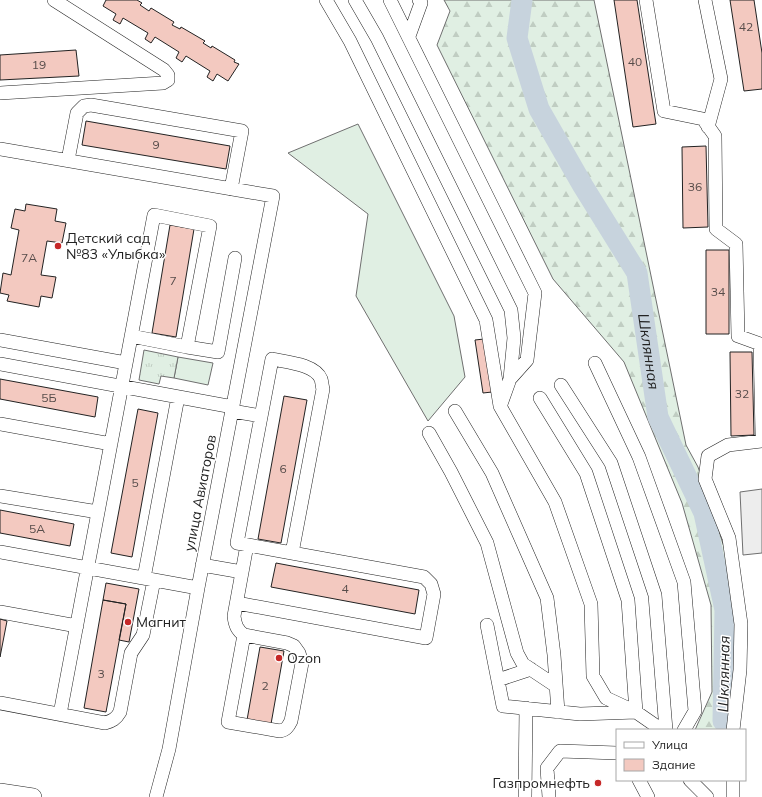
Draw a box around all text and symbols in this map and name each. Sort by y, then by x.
house number: 42 [739,19,753,34]
house number: 40 [628,54,642,69]
house number: 19 [32,57,46,72]
house number: 9 [152,137,160,152]
house number: 36 [688,179,702,194]
place label: Детский сад №83 «Улыбка» [66,229,165,263]
marker: Детский сад №83 «Улыбка» [53,241,63,251]
house number: 7А [21,250,37,265]
house number: 7 [169,273,177,288]
house number: 34 [711,284,725,299]
water label: Шклянная [634,312,664,391]
house number: 32 [735,386,749,401]
house number: 5Б [41,390,57,405]
street label: улица Авиаторов [180,433,220,553]
house number: 6 [279,461,287,476]
house number: 5 [131,475,139,490]
house number: 5А [29,521,45,536]
house number: 4 [341,581,349,596]
place label: Магнит [136,613,186,631]
marker: Магнит [123,617,133,627]
water label: Шклянная [713,635,734,712]
place label: Ozon [287,649,321,667]
marker: Ozon [274,653,284,663]
house number: 3 [97,666,105,681]
house number: 2 [261,678,269,693]
legend [616,729,746,781]
text: Улица [651,737,688,752]
text: Здание [652,757,696,772]
place label: Газпромнефть [492,774,590,792]
marker: Газпромнефть [593,778,603,788]

